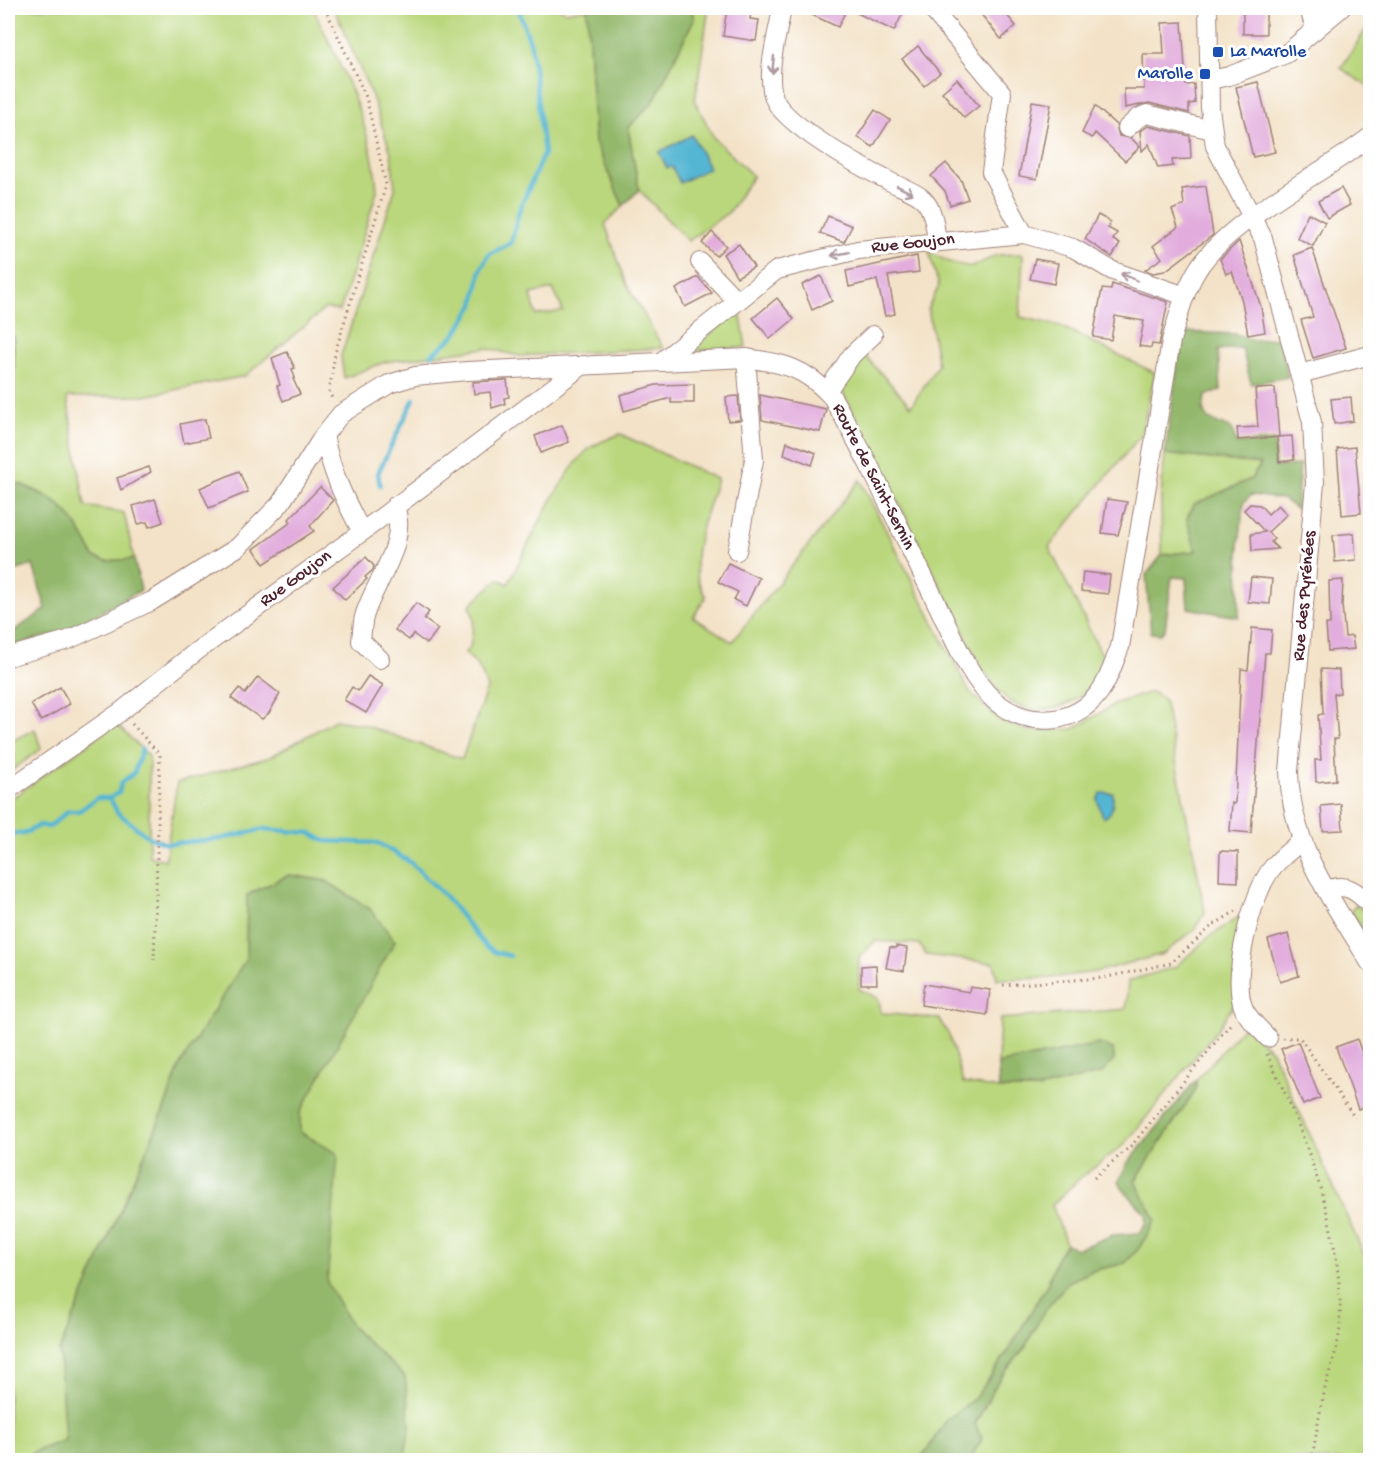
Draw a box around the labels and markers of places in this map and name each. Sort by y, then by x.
place label: La Marolle [1230,42,1307,63]
marker: La Marolle [1211,45,1225,59]
place label: Marolle [1138,64,1194,85]
marker: Marolle [1198,67,1212,81]

